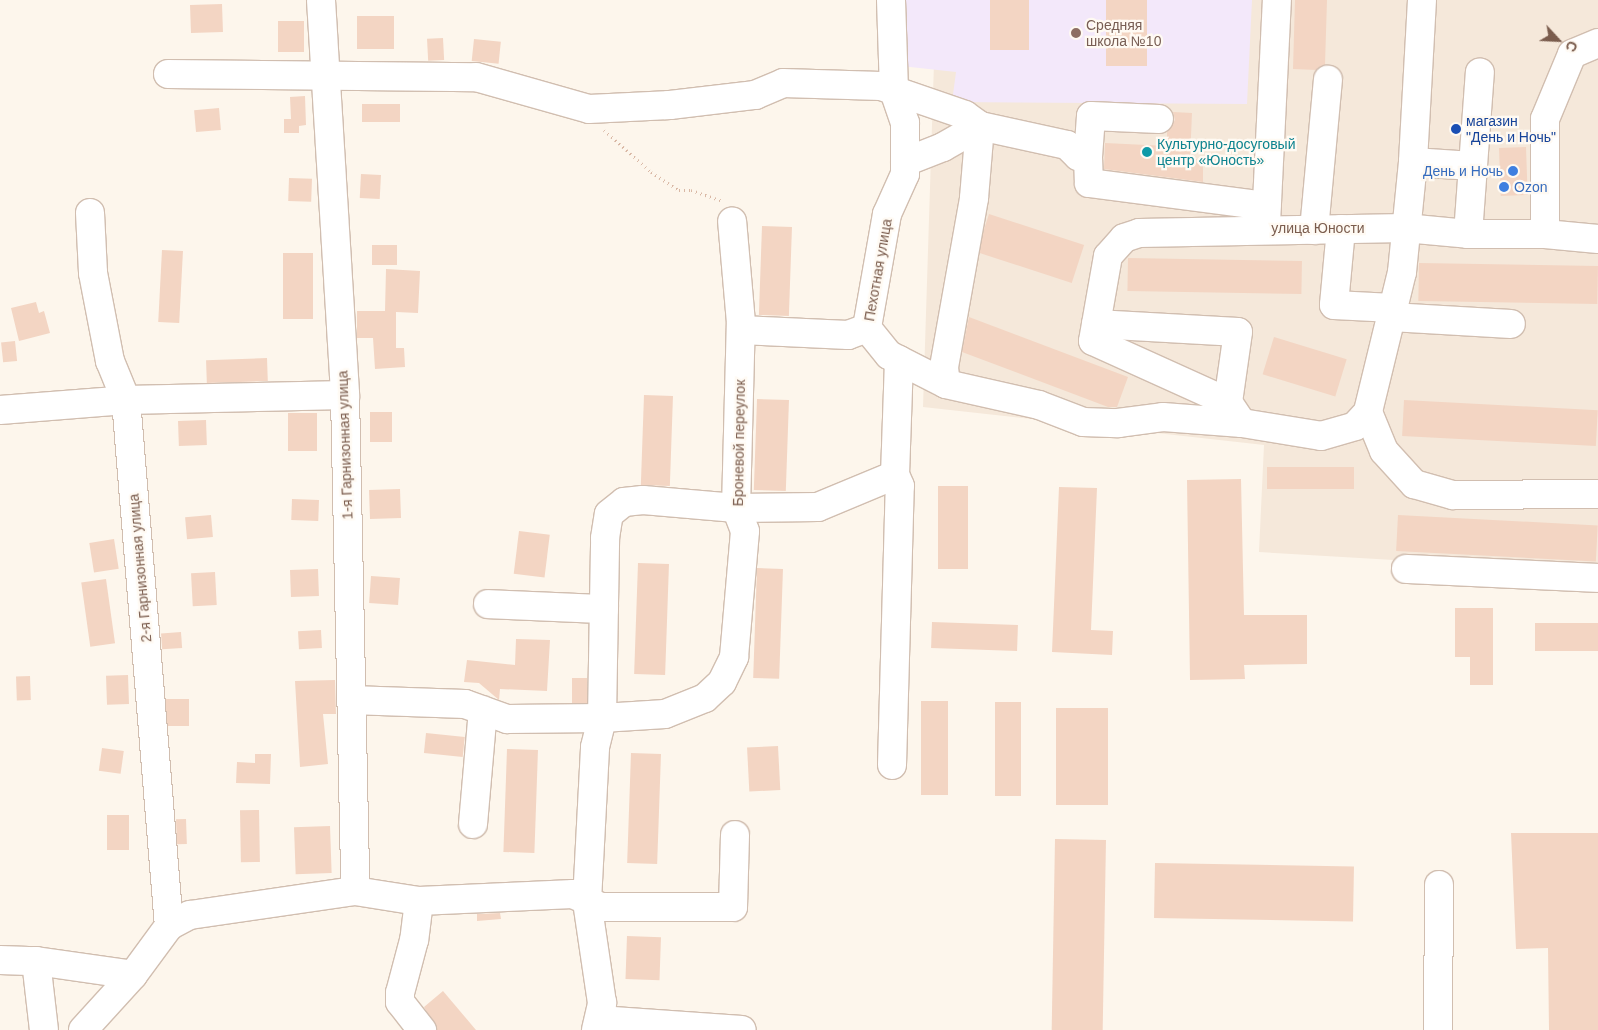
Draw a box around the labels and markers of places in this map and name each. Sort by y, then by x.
place label: Средняя школа №10 [1086,17,1161,49]
marker: Средняя школа №10 [1070,27,1082,39]
place label: магазин "День и Ночь" [1466,113,1556,146]
marker: магазин "День и Ночь" [1450,123,1462,135]
place label: Культурно-досуговый центр «Юность» [1157,136,1295,168]
marker: Культурно-досуговый центр «Юность» [1141,146,1153,158]
place label: День и Ночь [1423,163,1503,179]
marker: День и Ночь [1507,165,1519,177]
place label: Ozon [1514,179,1547,195]
marker: Ozon [1498,181,1510,193]

